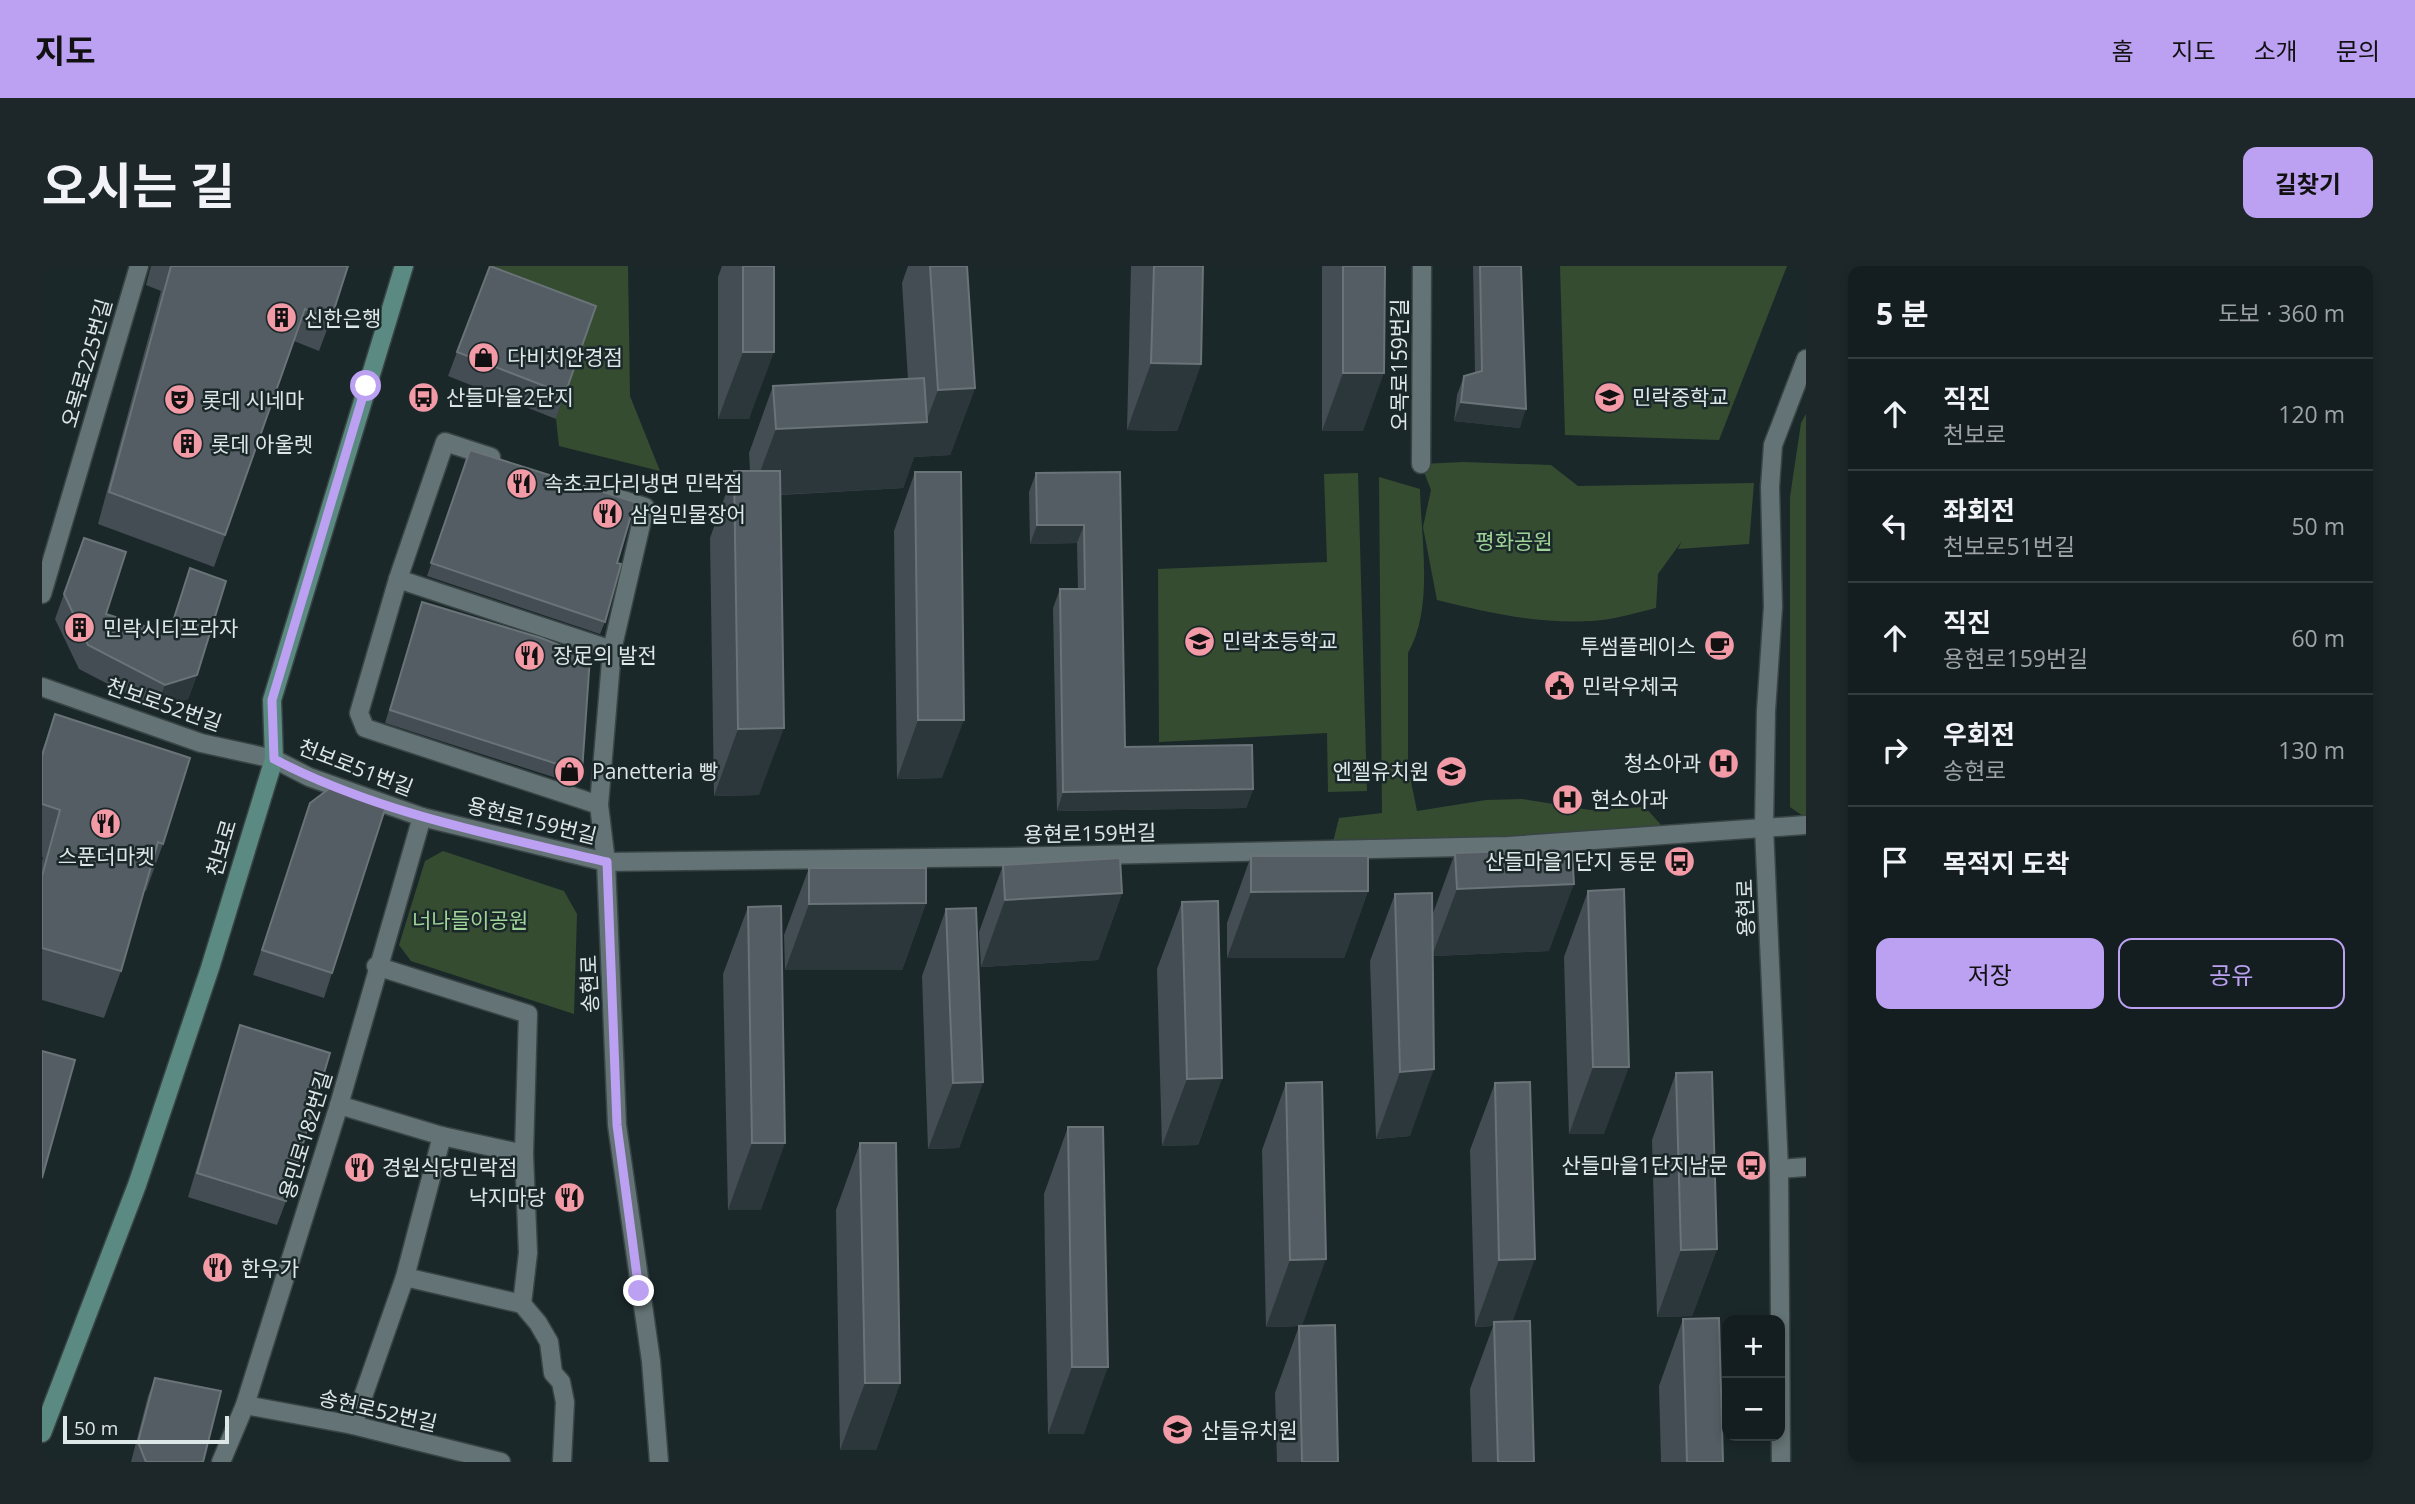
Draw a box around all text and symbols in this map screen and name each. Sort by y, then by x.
text: 지도 [35,28,96,73]
text: 홈 [2111,34,2133,67]
text: 지도 [2171,34,2216,67]
text: 소개 [2254,34,2298,67]
text: 문의 [2336,34,2380,67]
button: 길찾기 [2243,147,2373,218]
text: 오시는 길 [42,152,235,218]
text: 5 분 [1876,293,1929,334]
street label: 오목로225번길 [54,295,118,431]
text: 도보 · 360 m [2218,297,2345,329]
street label: 오목로159번길 [1385,299,1413,431]
building icon: 신한은행 [264,301,298,335]
place label: 신한은행 [304,304,381,332]
shop icon: 다비치안경점 [467,340,501,374]
place label: 다비치안경점 [507,343,623,371]
route start [350,370,381,401]
bus stop icon: 산들마을2단지 [406,380,440,414]
school or university icon: 민락중학교 [1592,380,1626,414]
text: 직진 [1943,380,1991,416]
theatre icon: 롯데 시네마 [162,383,196,417]
place label: 산들마을2단지 [446,383,574,411]
place label: 민락중학교 [1632,383,1729,411]
place label: 롯데 시네마 [202,386,304,414]
icon: ahead [1876,395,1914,433]
text: 120 m [2278,398,2345,430]
text: 천보로 [1943,418,2006,450]
building icon: 롯데 아울렛 [171,427,205,461]
place label: 롯데 아울렛 [211,430,313,458]
restaurant icon: 속초코다리냉면 민락점 [504,466,538,500]
place label: 속초코다리냉면 민락점 [544,469,743,497]
text: 좌회전 [1943,492,2015,528]
restaurant icon: 삼일민물장어 [590,497,624,531]
place label: 삼일민물장어 [630,500,746,528]
icon: left [1876,507,1914,545]
text: 50 m [2291,510,2345,542]
park label: 평화공원 [1475,527,1553,555]
text: 천보로51번길 [1943,530,2075,562]
text: 직진 [1943,604,1991,640]
building icon: 민락시티프라자 [63,611,97,645]
place label: 민락시티프라자 [103,614,238,642]
icon: ahead [1876,619,1914,657]
text: 60 m [2291,622,2345,654]
school or university icon: 민락초등학교 [1182,624,1216,658]
place label: 민락초등학교 [1222,627,1338,655]
cafe icon: 투썸플레이스 [1702,629,1736,663]
place label: 투썸플레이스 [1580,632,1696,660]
restaurant icon: 장足의 발전 [513,638,547,672]
place label: 장足의 발전 [553,641,657,669]
text: 용현로159번길 [1943,642,2088,674]
public building icon: 민락우체국 [1542,669,1576,703]
street label: 천보로52번길 [102,671,226,737]
place label: 민락우체국 [1582,672,1679,700]
text: 우회전 [1943,716,2015,752]
icon: right [1876,731,1914,769]
street label: 천보로51번길 [295,732,417,802]
text: 130 m [2278,734,2345,766]
hospital icon: 청소아과 [1707,746,1741,780]
place label: 청소아과 [1624,749,1701,777]
shop icon: Panetteria 빵 [552,754,586,788]
school or university icon: 엔젤유치원 [1435,754,1469,788]
text: 송현로 [1943,754,2006,786]
place label: Panetteria 빵 [592,757,718,785]
place label: 엔젤유치원 [1332,757,1429,785]
hospital icon: 현소아과 [1551,782,1585,816]
place label: 현소아과 [1591,785,1668,813]
street label: 용현로159번길 [464,790,600,850]
restaurant icon: 스푼더마켓 [89,807,123,841]
street label: 천보로 [200,816,242,880]
street label: 용현로159번길 [1023,818,1157,848]
place label: 스푼더마켓 [58,842,154,870]
icon: arrive [1876,843,1914,881]
bus stop icon: 산들마을1단지 동문 [1663,844,1697,878]
text: 목적지 도착 [1943,845,2069,881]
place label: 산들마을1단지 동문 [1485,847,1657,875]
street label: 용현로 [1730,879,1760,937]
park label: 너나들이공원 [412,906,528,934]
button: 저장 [1876,938,2104,1009]
button: 공유 [2118,938,2345,1009]
street label: 송현로 [574,955,604,1013]
street label: 용민로182번길 [272,1067,338,1203]
bus stop icon: 산들마을1단지남문 [1734,1148,1768,1182]
restaurant icon: 경원식당민락점 [342,1150,376,1184]
place label: 산들마을1단지남문 [1561,1151,1728,1179]
place label: 경원식당민락점 [382,1153,517,1181]
restaurant icon: 낙지마당 [552,1180,586,1214]
place label: 낙지마당 [469,1183,546,1211]
restaurant icon: 한우가 [201,1251,235,1285]
place label: 한우가 [241,1254,299,1282]
route end [623,1275,654,1306]
map controls [1722,1315,1785,1441]
button: + [1722,1315,1785,1378]
button: − [1722,1378,1785,1441]
street label: 송현로52번길 [316,1383,440,1437]
scale bar [63,1413,229,1445]
school or university icon: 산들유치원 [1161,1413,1195,1447]
text: 50 m [74,1415,118,1441]
place label: 산들유치원 [1201,1416,1298,1444]

